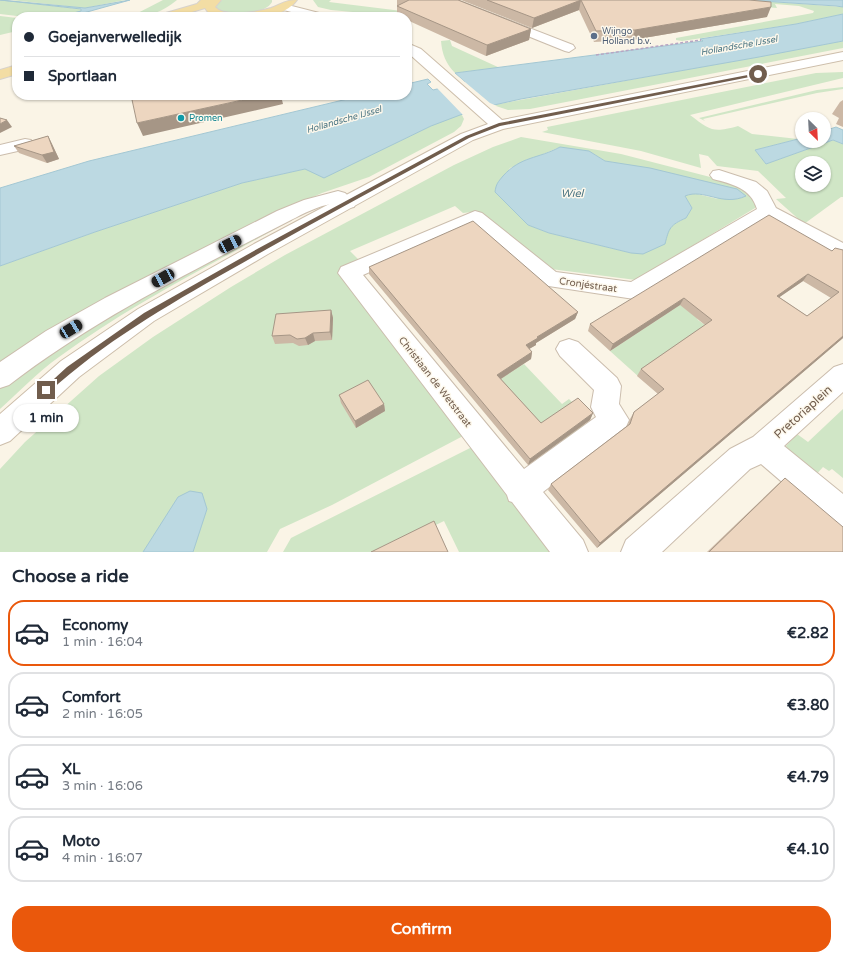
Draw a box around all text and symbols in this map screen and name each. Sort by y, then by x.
place label: Wijngo Holland b.v. [602,26,652,47]
text: Goejanverwelledijk [48,28,182,46]
marker: Wijngo Holland b.v. [589,31,599,41]
water label: Hollandsche IJssel [700,34,780,58]
route start [749,65,767,83]
text: Sportlaan [48,67,117,85]
water label: Hollandsche IJssel [305,104,385,136]
north arrow [795,112,831,148]
map controls [795,112,831,192]
marker: Promen [176,113,186,123]
place label: Promen [189,113,223,124]
button: layers [795,156,831,192]
water label: Wiel [561,187,585,200]
car [217,233,243,255]
car [150,267,176,289]
street label: Cronjéstraat [558,275,618,295]
car [58,318,84,340]
street label: Christiaan de Wetstraat [396,334,474,430]
route end [37,381,55,399]
street label: Pretoriaplein [771,382,835,442]
callout: 1 min [13,404,79,432]
text: 1 min [29,410,63,426]
text: Choose a ride [12,565,129,587]
icon: car [14,615,50,651]
text: Economy [62,616,128,634]
text: €2.82 [787,624,829,642]
text: 1 min · 16:04 [62,634,143,650]
icon: car [14,687,50,723]
text: Comfort [62,688,121,706]
text: €3.80 [787,696,829,714]
text: 2 min · 16:05 [62,706,143,722]
icon: car [14,759,50,795]
text: XL [62,760,81,778]
text: €4.79 [787,768,829,786]
text: 3 min · 16:06 [62,778,143,794]
icon: car [14,831,50,867]
text: Moto [62,832,100,850]
text: €4.10 [787,840,829,858]
text: 4 min · 16:07 [62,850,143,866]
button: Confirm [12,906,831,952]

